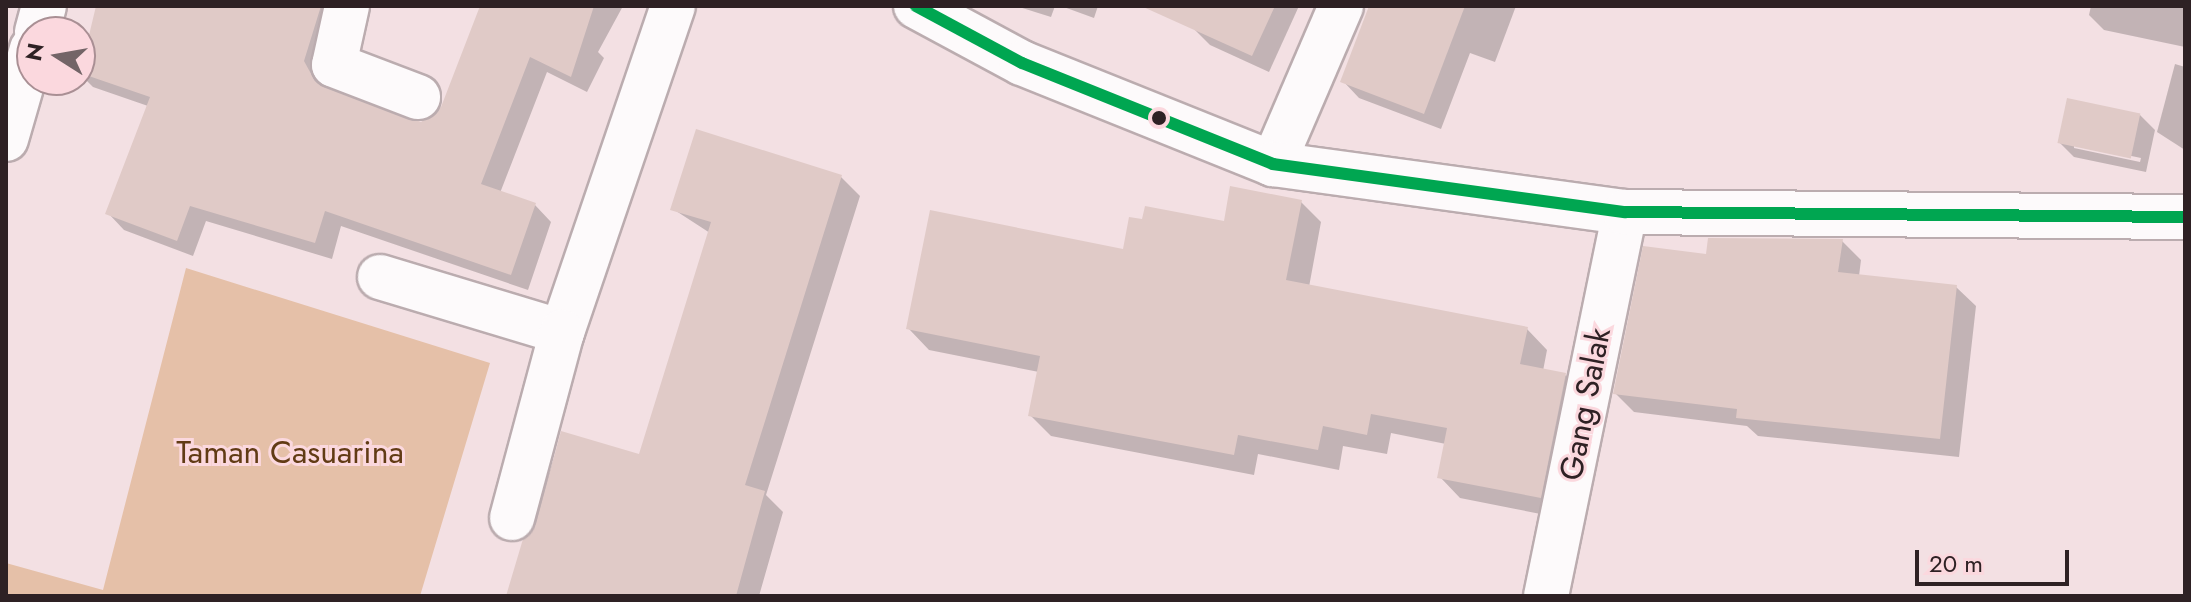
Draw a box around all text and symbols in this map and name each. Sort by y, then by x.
north arrow [16,16,96,96]
text: N [17,40,52,63]
unlabelled marker [1151,110,1167,126]
street label: Gang Salak [1551,324,1619,484]
park label: Taman Casuarina [176,433,404,471]
scale bar [1919,534,2073,584]
text: 20 m [1929,546,1983,581]

